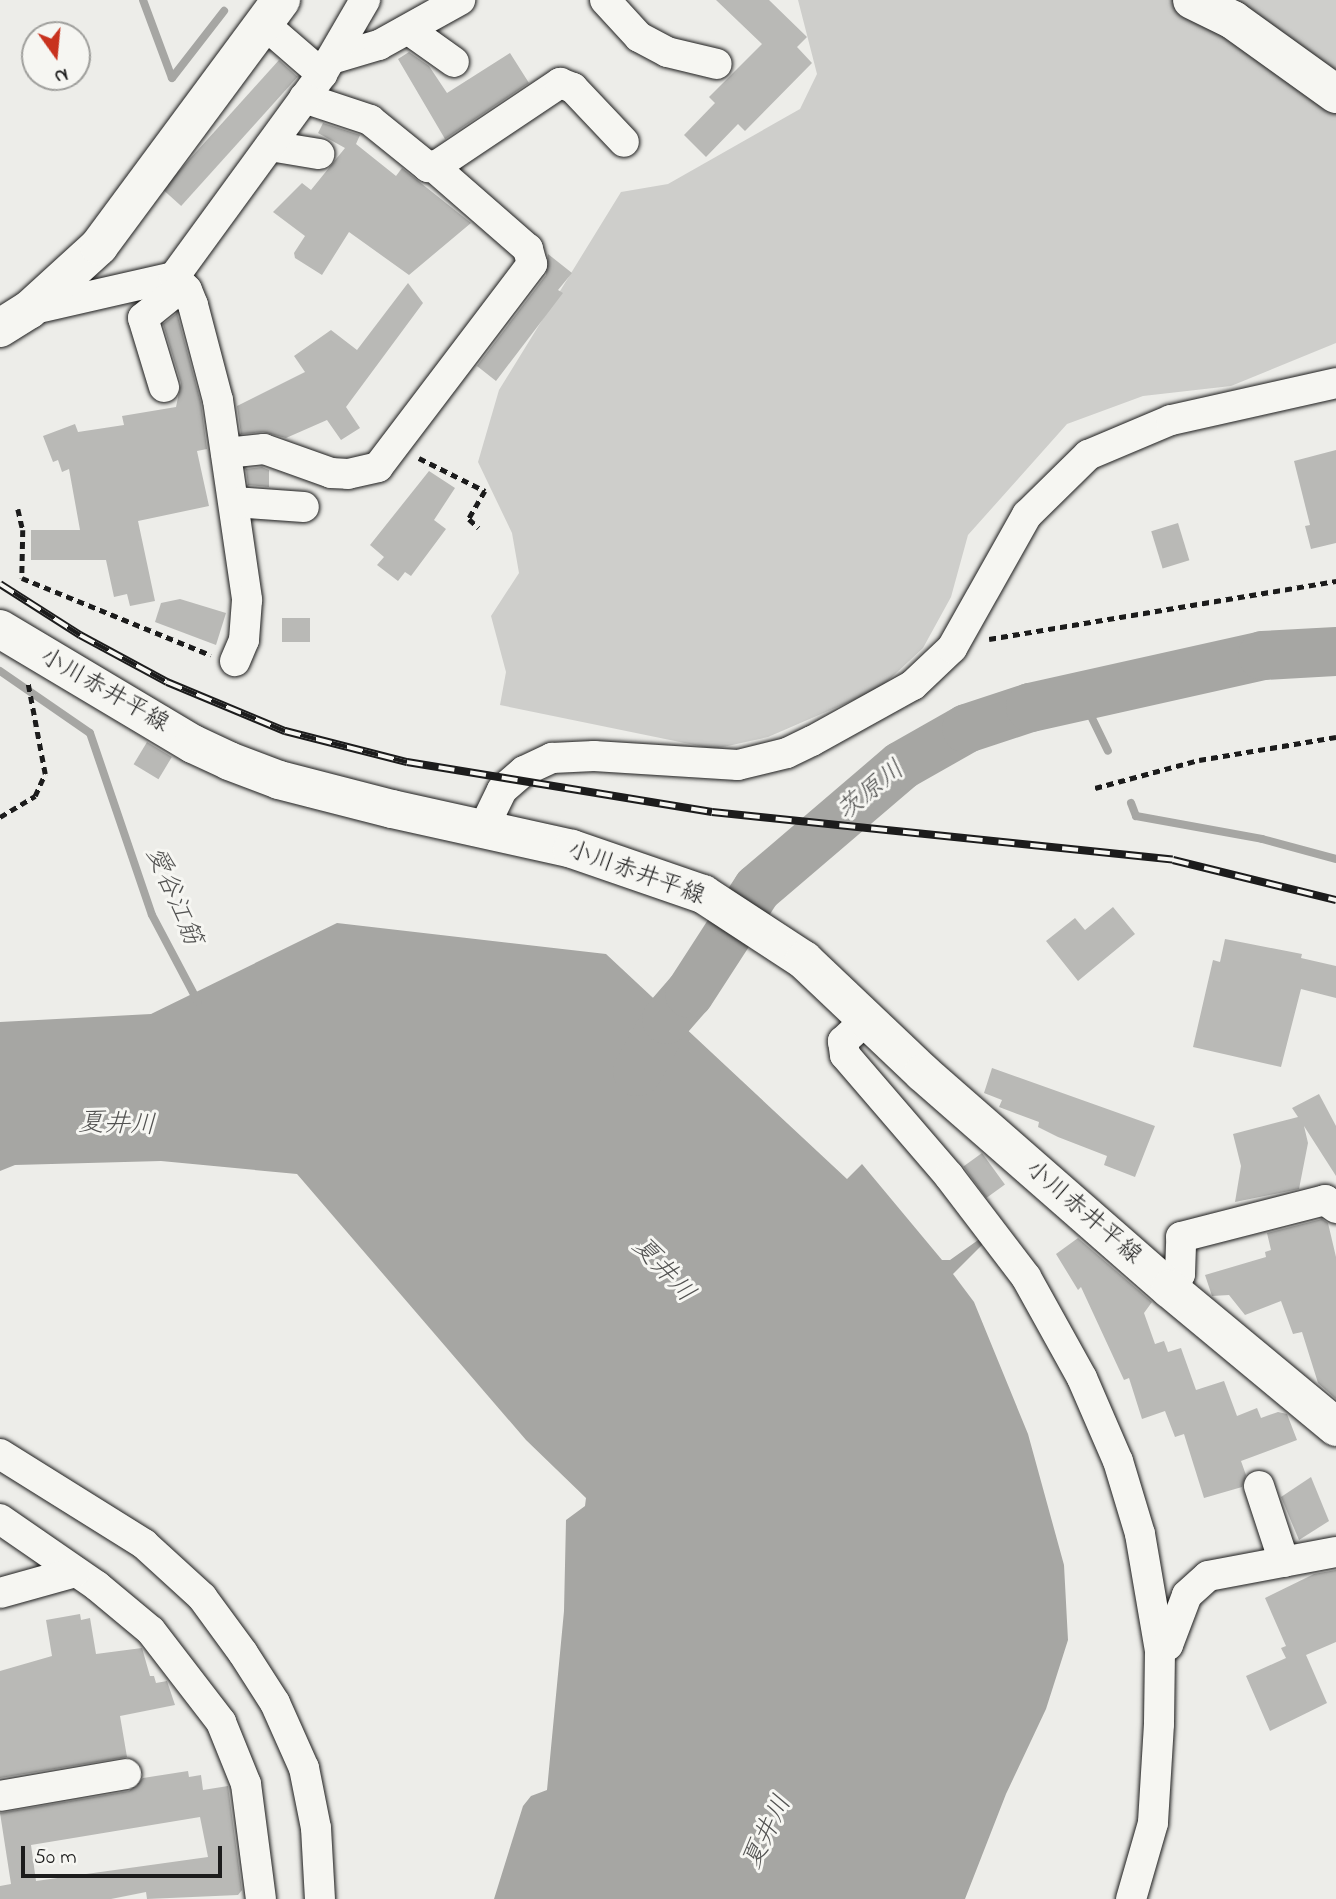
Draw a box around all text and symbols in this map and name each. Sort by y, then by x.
north arrow [21,21,91,91]
text: N [51,60,71,90]
street label: 小川赤井平線 [34,643,174,739]
water label: 茨原川 [832,755,912,829]
street label: 小川赤井平線 [563,836,709,912]
water label: 愛谷江筋 [137,843,207,951]
water label: 夏井川 [77,1109,157,1143]
street label: 小川赤井平線 [1019,1155,1147,1271]
water label: 夏井川 [624,1232,700,1310]
water label: 夏井川 [738,1791,800,1875]
scale bar [24,1832,226,1876]
text: 50 m [34,1843,77,1873]

